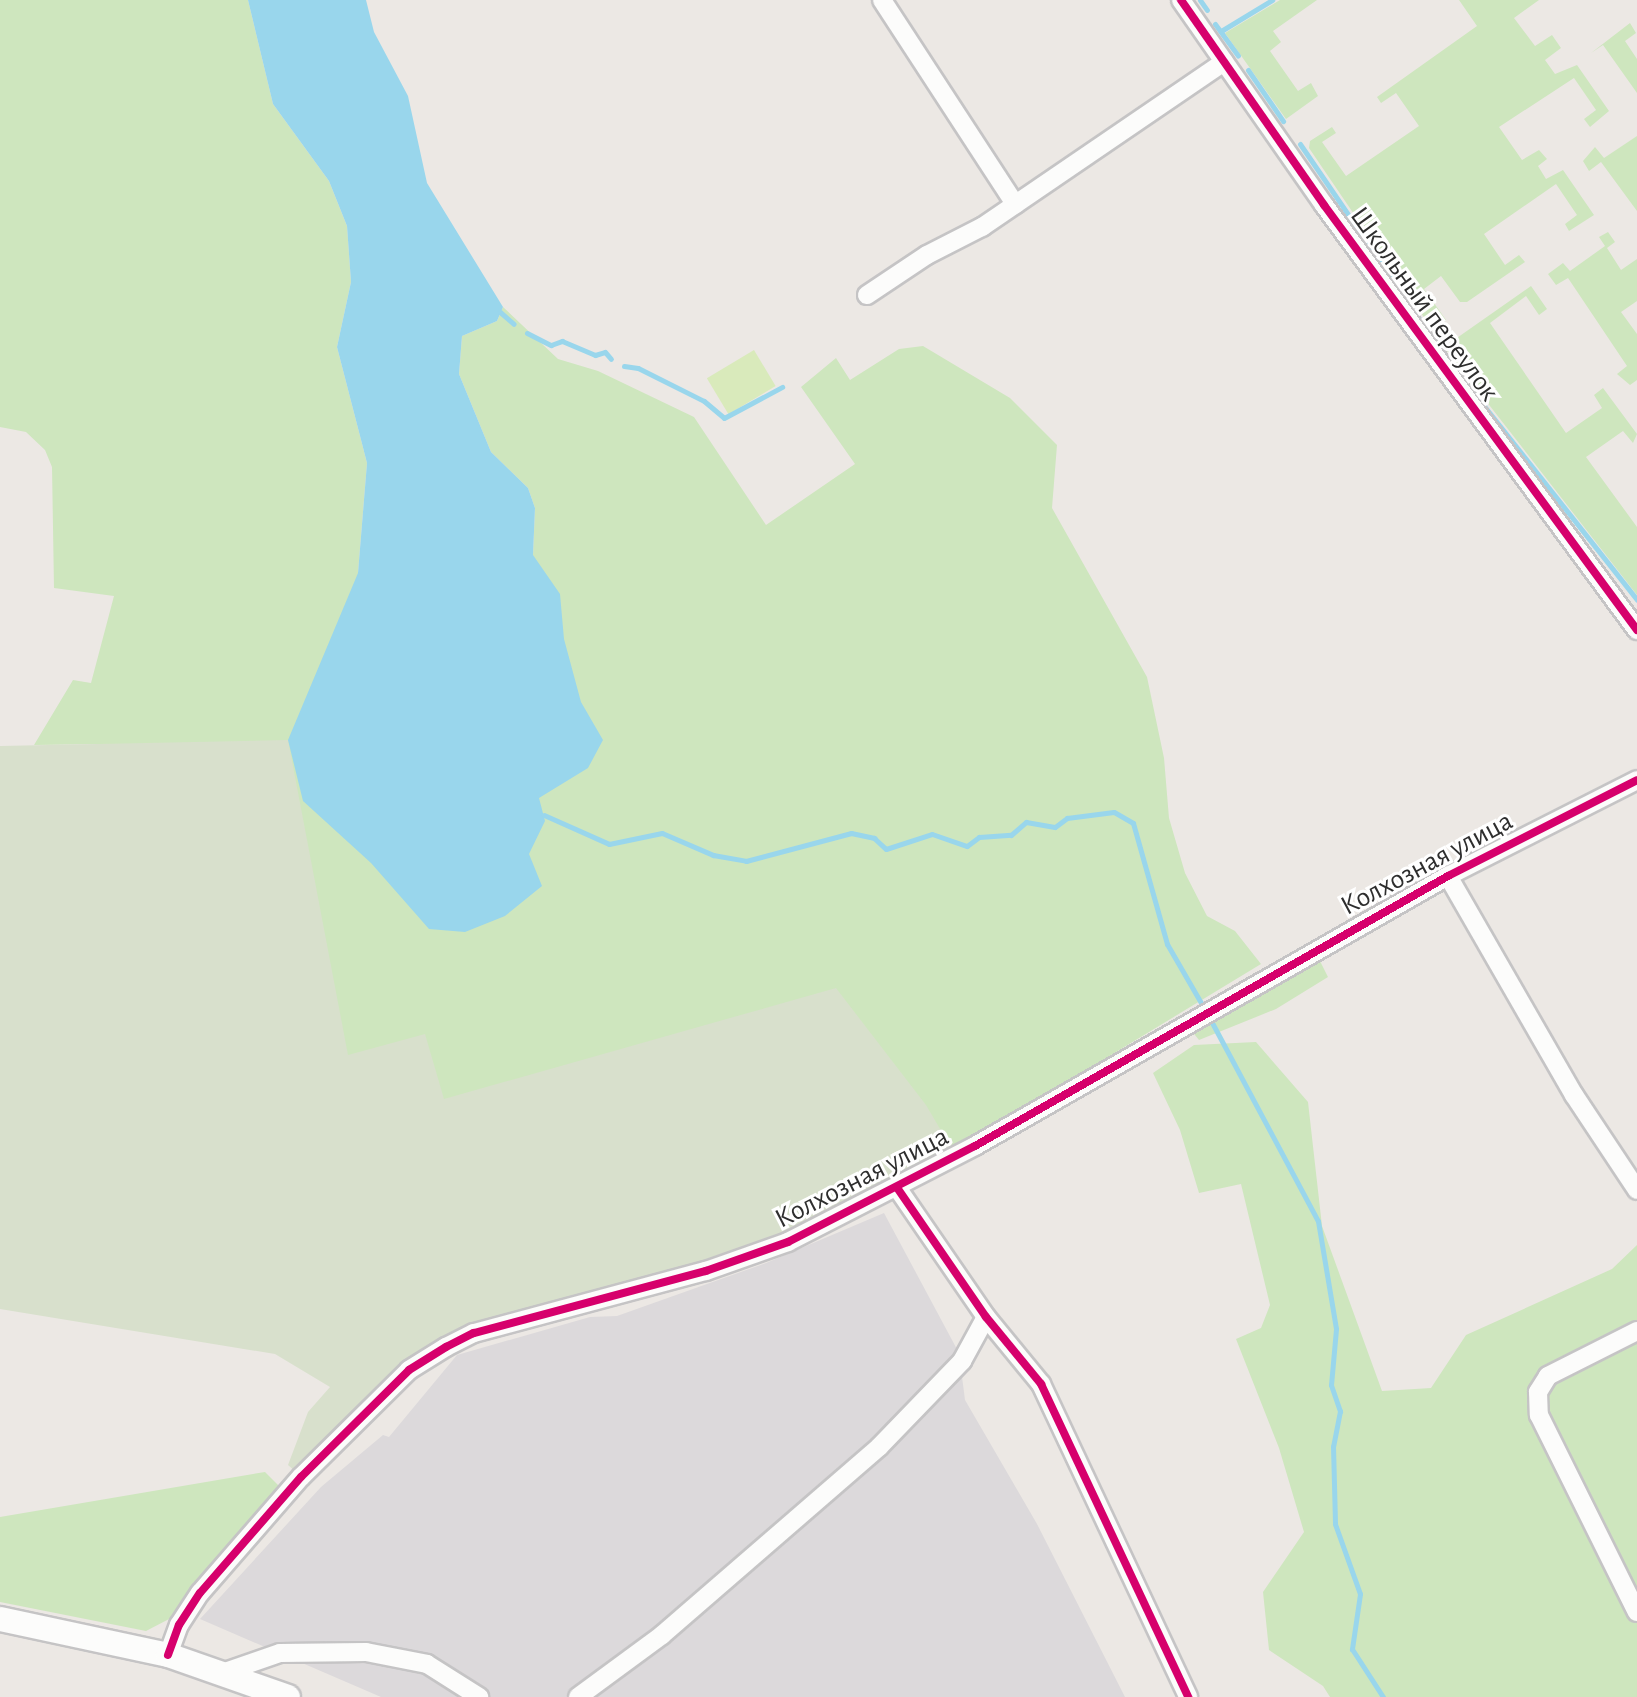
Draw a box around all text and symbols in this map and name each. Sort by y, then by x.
street label: Школьный переулок [1342,200,1506,408]
street label: Колхозная улица [1335,805,1519,923]
street label: Колхозная улица [770,1120,954,1236]

